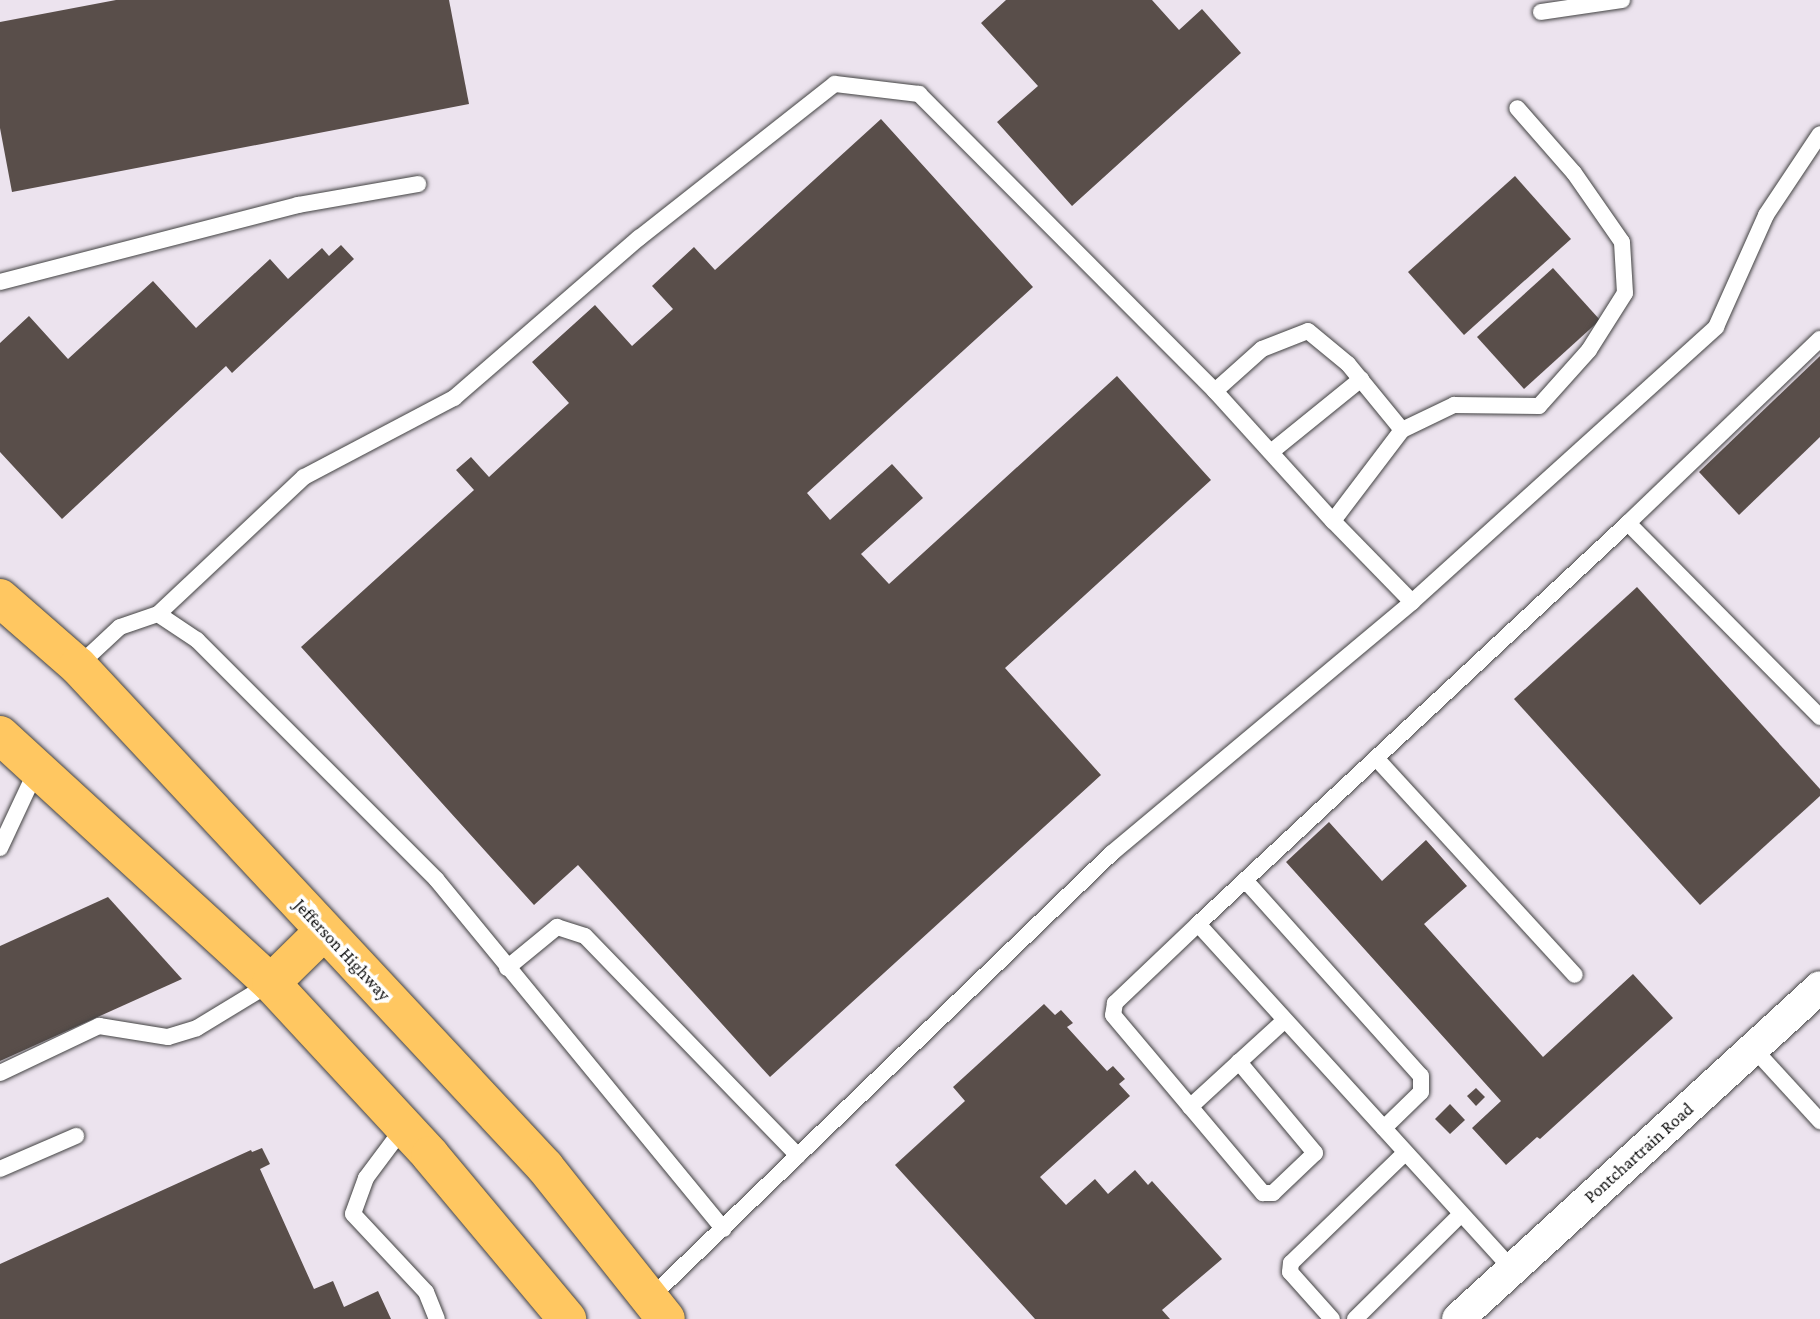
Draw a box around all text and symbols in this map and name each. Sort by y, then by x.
street label: Jefferson Highway [289,895,395,1005]
street label: Pontchartrain Road [1580,1098,1698,1208]

